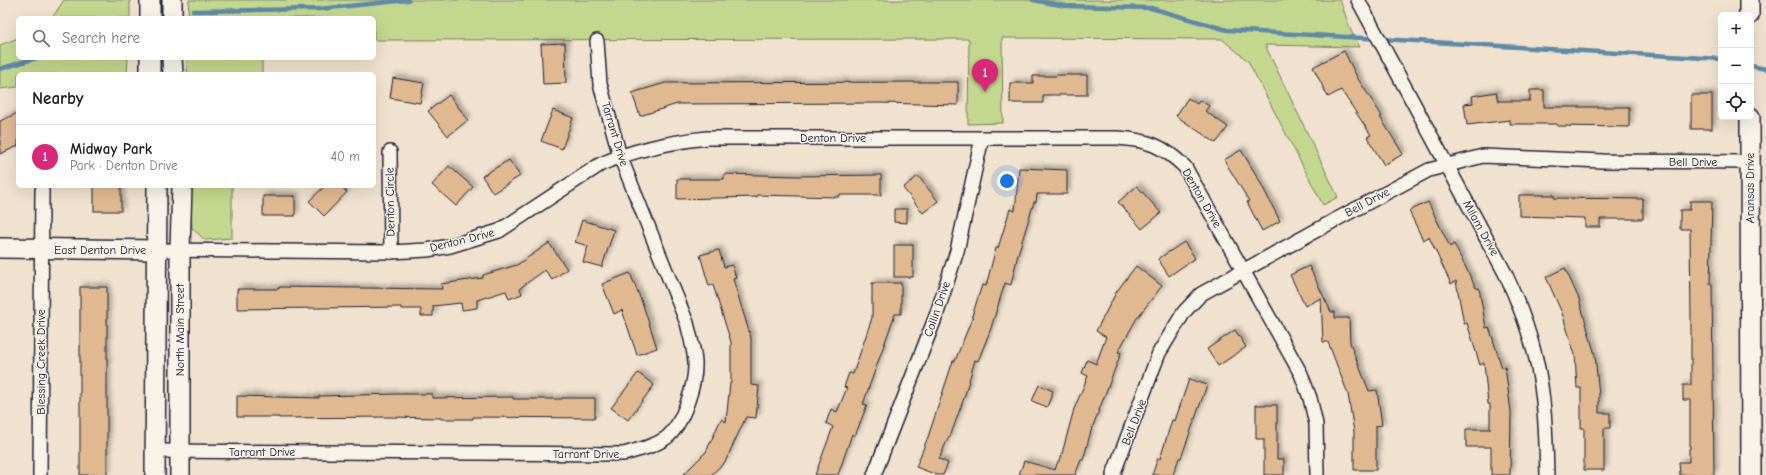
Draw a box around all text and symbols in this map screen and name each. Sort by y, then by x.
map controls [1718,12,1754,120]
button: + [1718,12,1754,48]
search box [16,16,376,60]
icon: search [30,27,52,49]
text: Search here [62,29,140,47]
button: − [1718,48,1754,84]
pin: 1 [972,59,998,92]
button: locate [1718,84,1754,120]
text: Nearby [32,89,83,108]
street label: Tarrant Drive [599,100,631,168]
street label: Denton Drive [800,131,866,145]
text: Midway Park [70,140,152,158]
text: 1 [42,149,48,164]
text: 40 m [331,149,360,164]
street label: Aransas Drive [1743,153,1757,223]
street label: Bell Drive [1669,155,1717,169]
text: Park · Denton Drive [70,158,177,173]
street label: Denton Drive [1179,166,1225,230]
street label: Denton Circle [382,167,398,237]
your location [997,171,1017,191]
street label: Bell Drive [1342,184,1392,220]
street label: Milam Drive [1460,198,1502,258]
street label: Denton Drive [428,225,496,255]
street label: East Denton Drive [54,243,146,257]
street label: Collin Drive [921,279,953,339]
street label: North Main Street [173,283,187,376]
street label: Blessing Creek Drive [34,309,48,415]
street label: Bell Drive [1119,397,1149,447]
street label: Tarrant Drive [229,445,295,459]
street label: Tarrant Drive [553,447,619,461]

